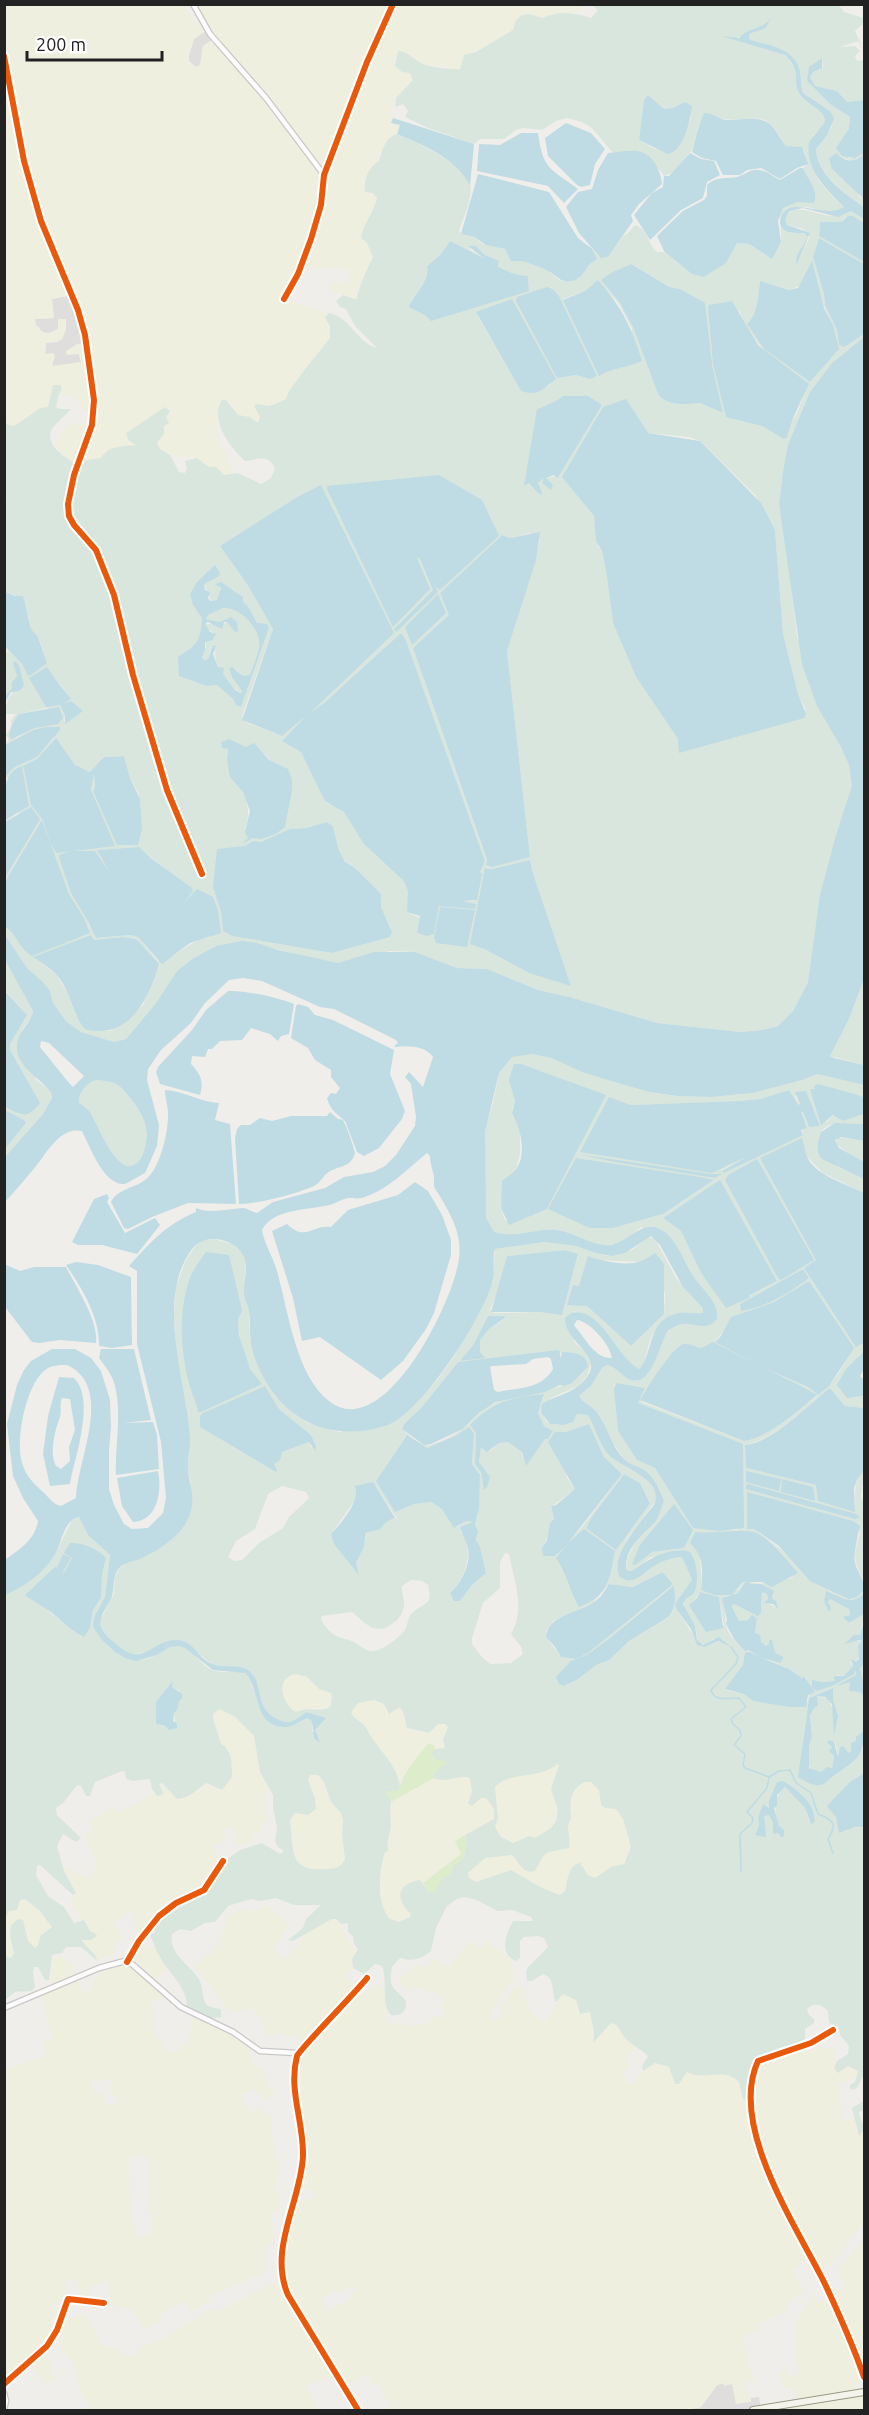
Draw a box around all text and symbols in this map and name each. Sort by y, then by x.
scale bar [27,24,162,62]
text: 200 m [36,34,86,54]

